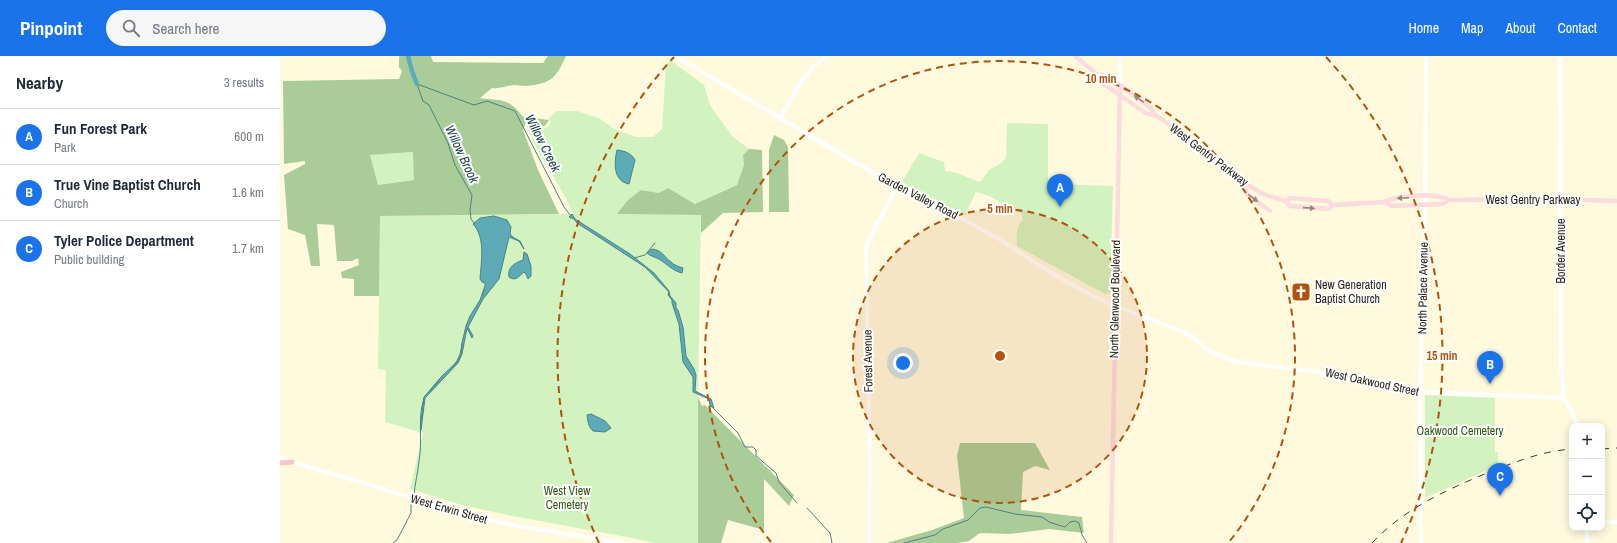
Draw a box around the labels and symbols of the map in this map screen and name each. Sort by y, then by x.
text: 10 min [1085,71,1117,87]
one-way arrow [1134,95,1144,103]
water label: Willow Creek [521,111,565,175]
street label: West Gentry Parkway [1166,120,1252,190]
water label: Willow Brook [441,122,483,186]
street label: Garden Valley Road [875,169,961,223]
pin: A [1047,174,1073,207]
street label: West Gentry Parkway [1486,192,1581,208]
one-way arrow [1247,194,1258,202]
one-way arrow [1397,194,1409,201]
text: 5 min [987,201,1013,217]
one-way arrow [1303,205,1315,212]
street label: Border Avenue [1553,219,1569,283]
street label: North Glenwood Boulevard [1106,240,1124,358]
street label: North Palace Avenue [1414,242,1432,334]
place label: New Generation Baptist Church [1315,277,1387,307]
church icon: New Generation Baptist Church [1290,281,1312,303]
street label: Forest Avenue [859,329,877,393]
text: 15 min [1426,348,1458,364]
centre of rings [993,349,1007,363]
pin: B [1477,351,1503,384]
your location [893,353,913,373]
street label: West Oakwood Street [1324,364,1421,400]
park label: Oakwood Cemetery [1417,423,1504,439]
pin: C [1487,463,1513,496]
park label: West View Cemetery [544,483,591,513]
street label: West Erwin Street [409,490,489,528]

